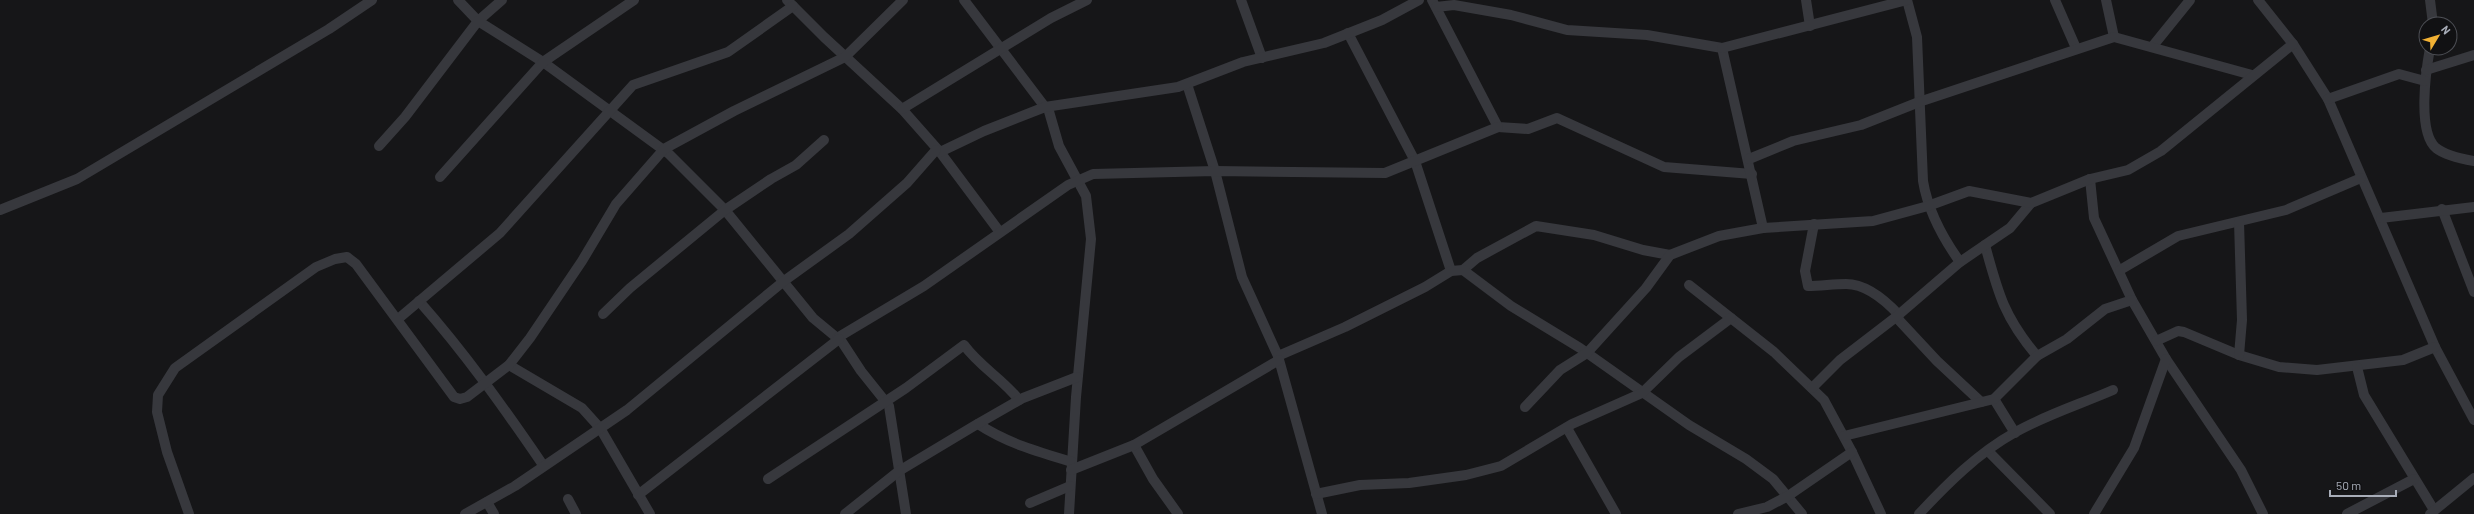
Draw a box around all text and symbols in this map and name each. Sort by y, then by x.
north arrow [2418,16,2458,56]
text: N [2439,23,2454,36]
scale bar [2330,472,2396,498]
text: 50 m [2336,478,2361,492]

